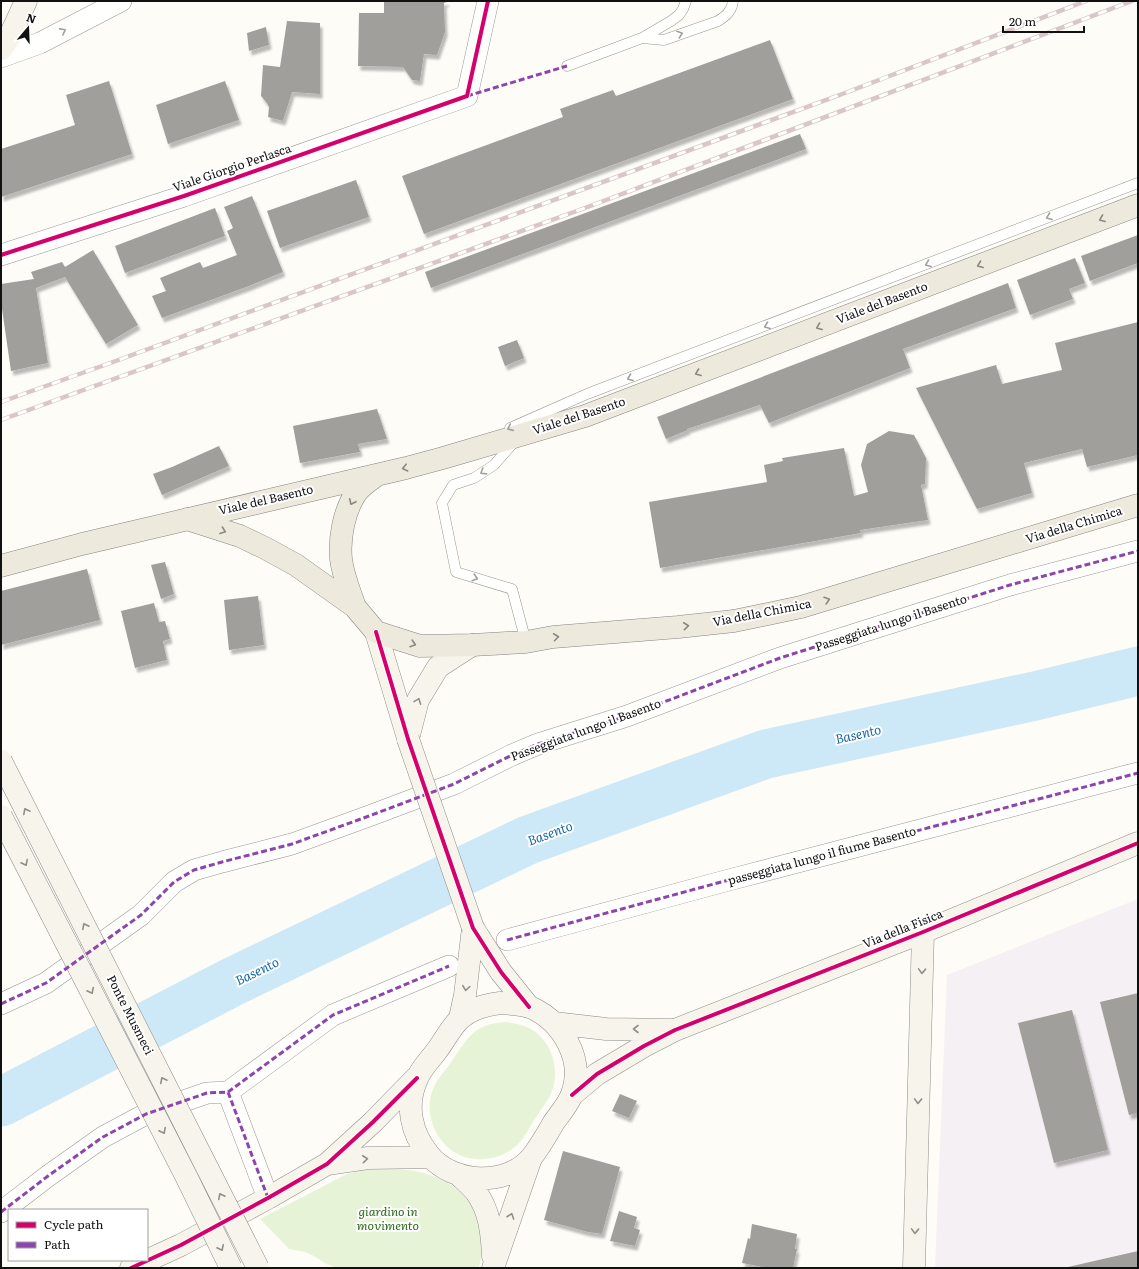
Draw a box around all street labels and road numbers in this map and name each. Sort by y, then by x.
street label: Viale Giorgio Perlasca [170,138,294,196]
street label: Viale del Basento [833,276,930,328]
street label: Viale del Basento [530,392,627,439]
street label: Viale del Basento [217,479,315,519]
street label: Via della Chimica [1023,501,1125,547]
street label: Passeggiata lungo il Basento [812,589,969,655]
street label: Via della Chimica [711,594,813,630]
street label: Passeggiata lungo il Basento [508,693,663,765]
street label: passeggiata lungo il fiume Basento [726,821,918,889]
street label: Via della Fisica [860,904,946,952]
street label: Ponte Musmeci [103,972,159,1058]

